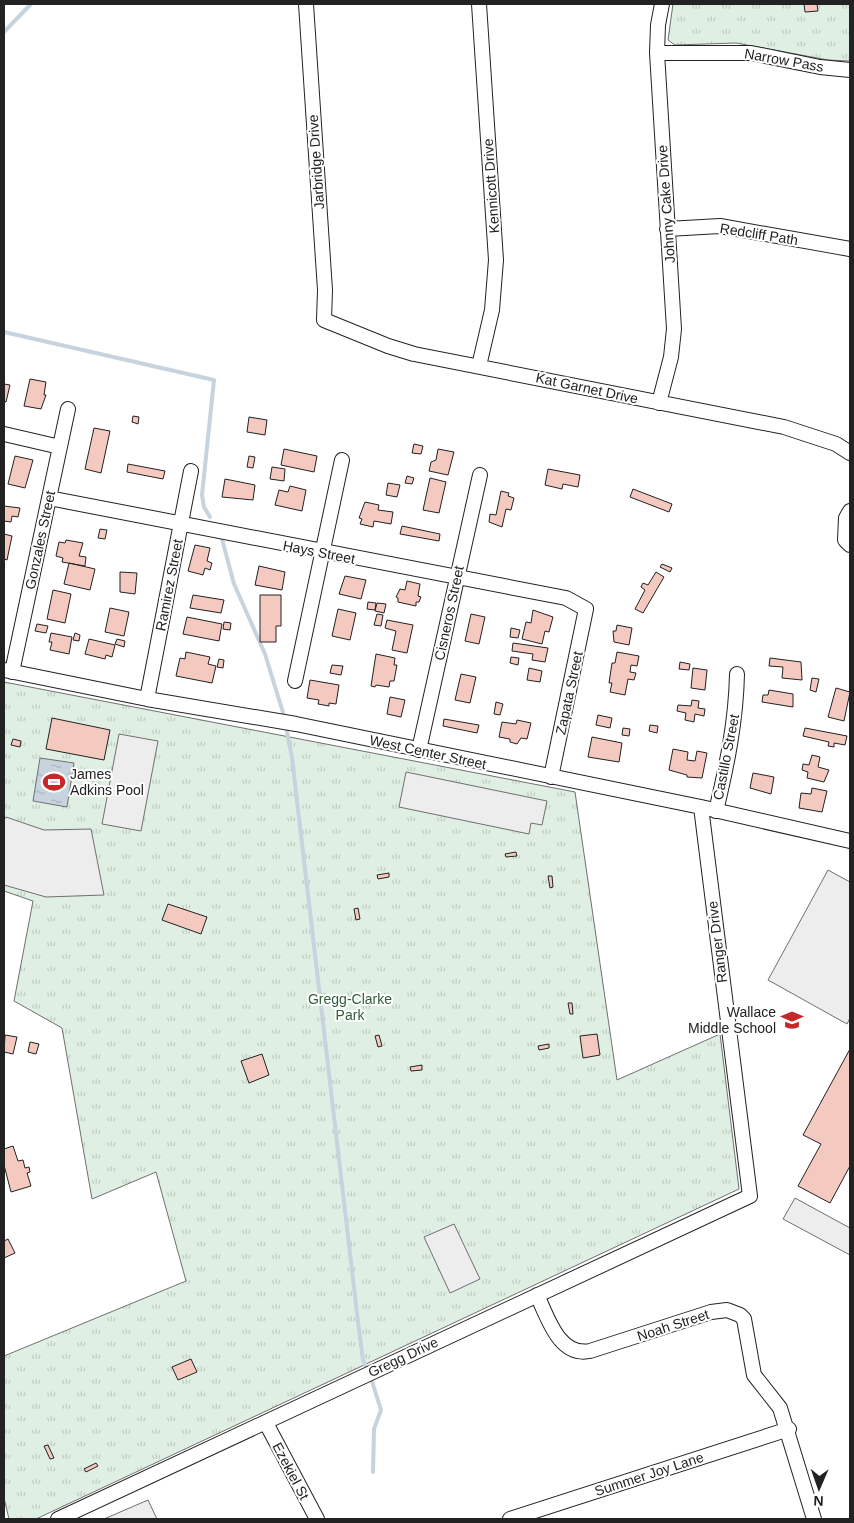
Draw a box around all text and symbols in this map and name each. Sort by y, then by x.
street label: Narrow Pass [743,45,825,75]
street label: Jarbridge Drive [305,114,327,210]
street label: Kennicott Drive [480,138,502,234]
street label: Johnny Cake Drive [654,144,678,264]
street label: Redcliff Path [719,220,799,248]
street label: Kat Garnet Drive [534,369,640,407]
street label: Gonzales Street [22,489,58,591]
street label: Hays Street [282,537,357,567]
street label: Ramirez Street [152,538,186,632]
street label: Cisneros Street [431,564,467,662]
street label: Zapata Street [552,650,586,736]
street label: Castillo Street [710,713,742,801]
street label: West Center Street [368,732,488,772]
place label: James Adkins Pool [70,766,144,798]
sports icon: James Adkins Pool [41,769,67,795]
street label: Ranger Drive [704,900,730,984]
park label: Gregg-Clarke Park [308,991,392,1023]
place label: Wallace Middle School [688,1004,776,1036]
school or university icon: Wallace Middle School [779,1007,805,1033]
street label: Noah Street [635,1306,711,1344]
street label: Gregg Drive [365,1334,441,1380]
street label: Ezekiel St [269,1440,313,1502]
street label: Summer Joy Lane [593,1449,706,1499]
north arrow [794,1463,844,1513]
text: N [813,1493,824,1509]

